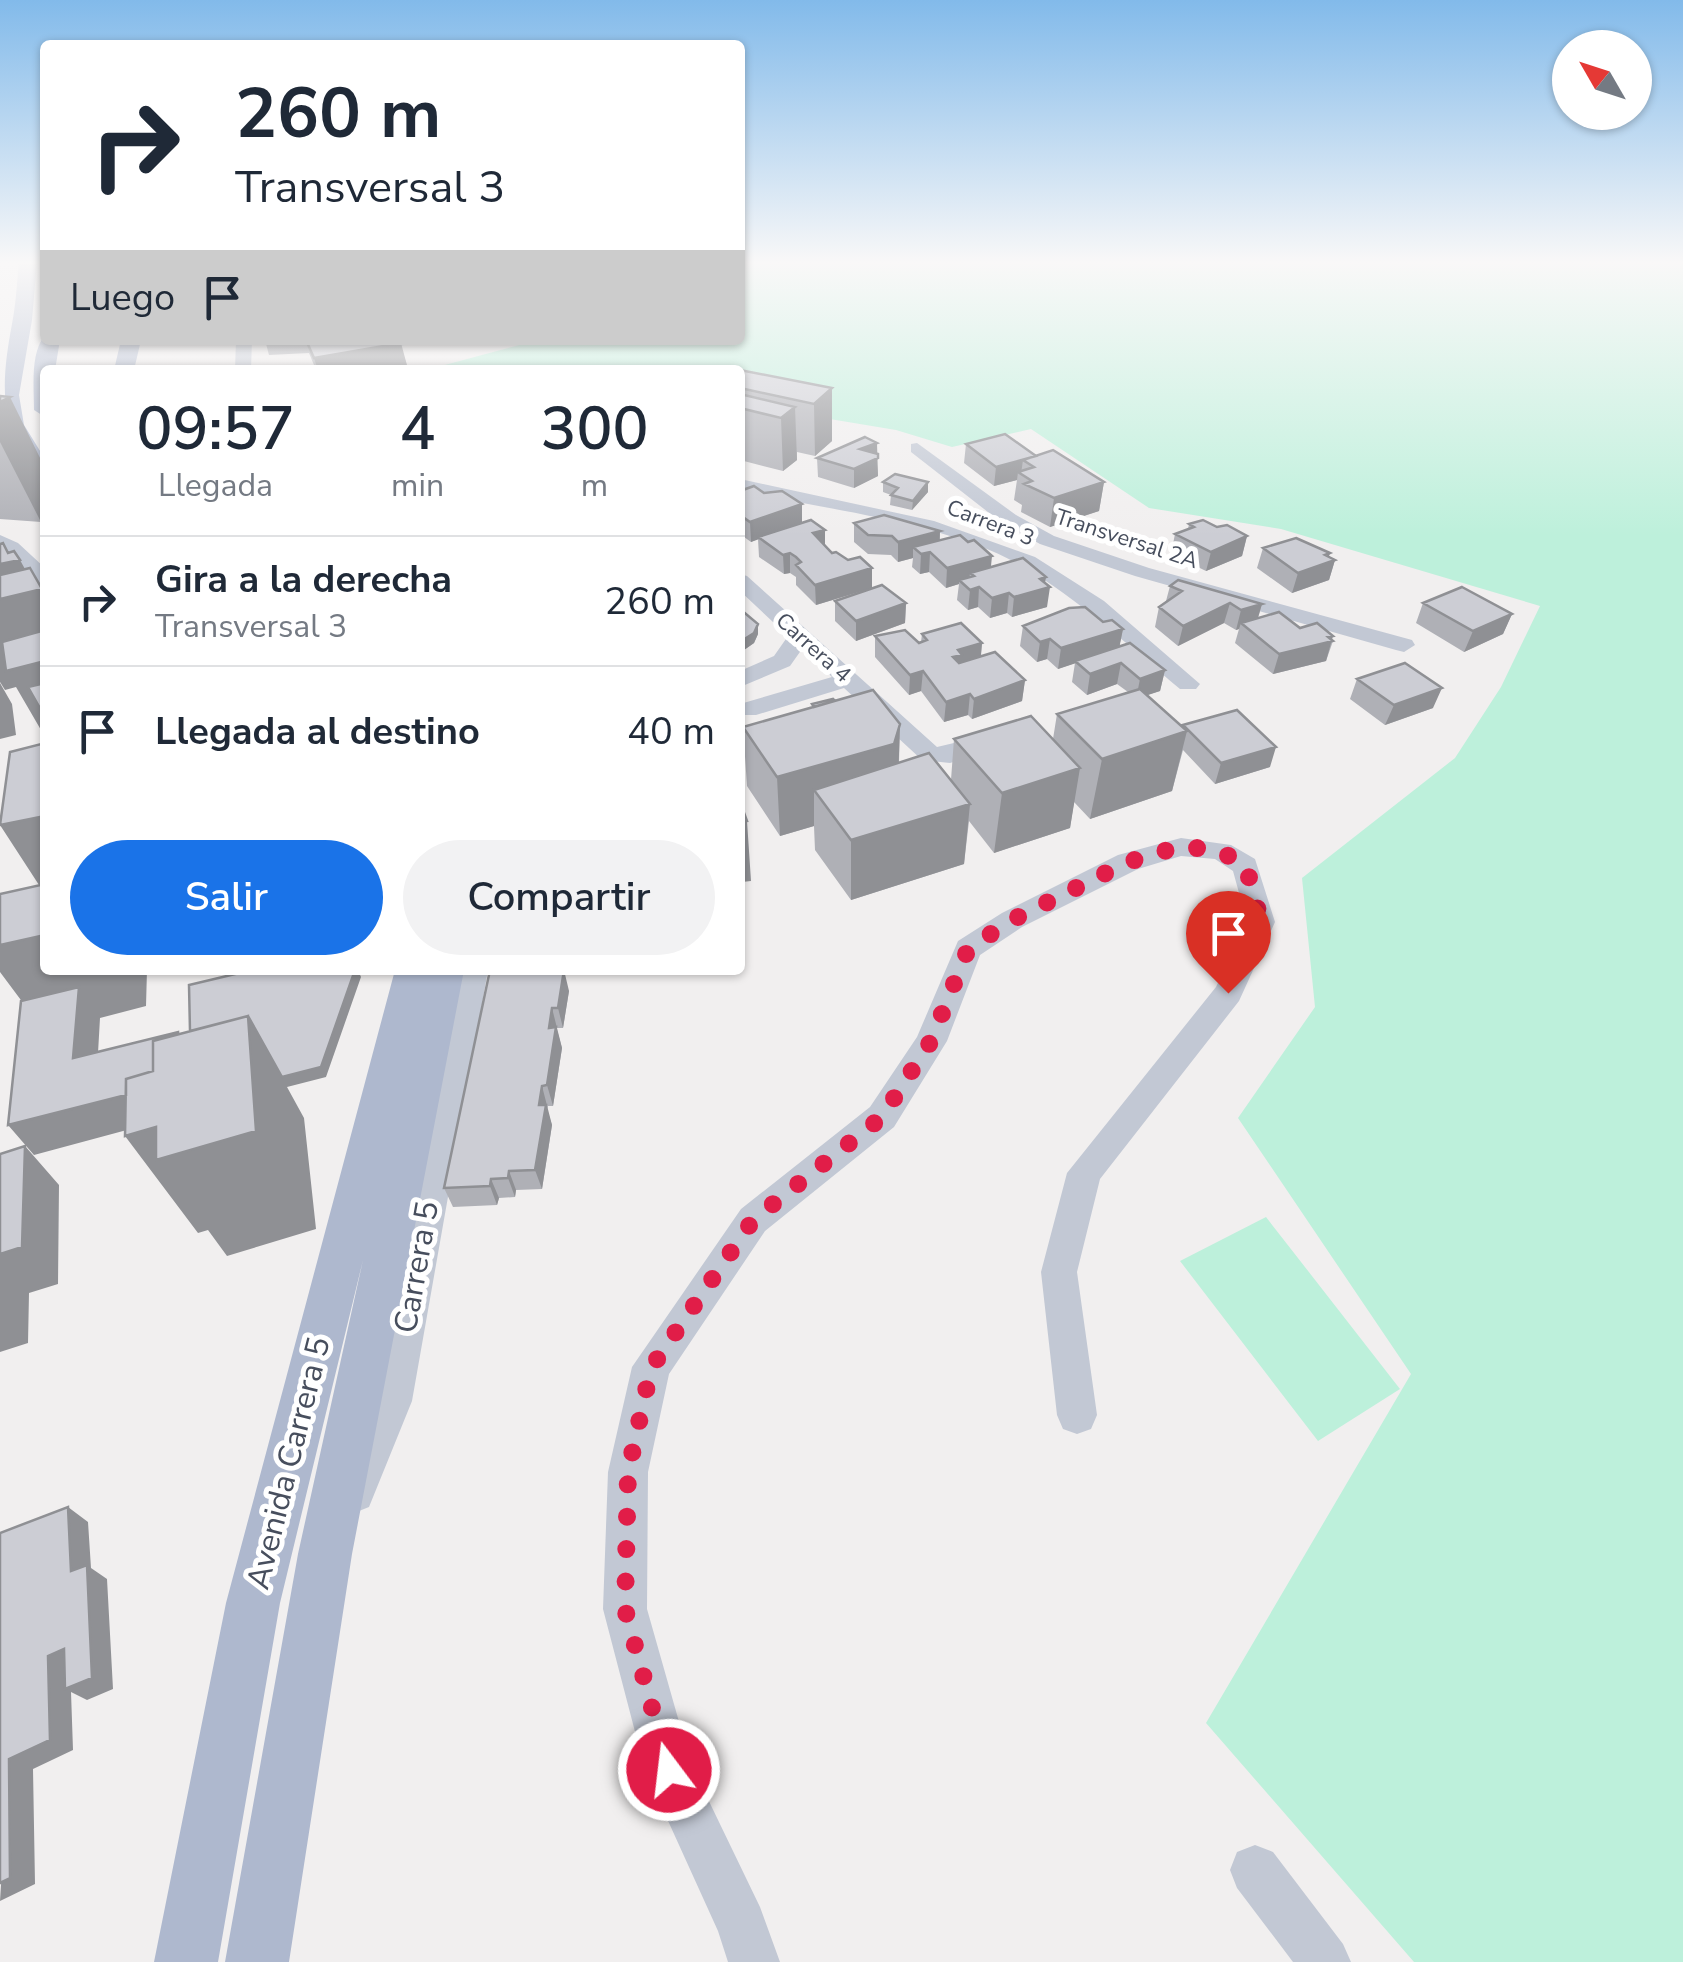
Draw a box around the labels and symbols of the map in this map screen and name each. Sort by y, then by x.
north arrow [1552,30,1652,130]
street label: Carrera 3 [942,492,1039,553]
street label: Transversal 2A [1052,502,1202,576]
street label: Carrera 4 [769,606,857,690]
pin [1186,891,1271,994]
street label: Carrera 5 [384,1198,449,1337]
street label: Avenida Carrera 5 [236,1332,341,1594]
position arrow [617,1718,721,1822]

